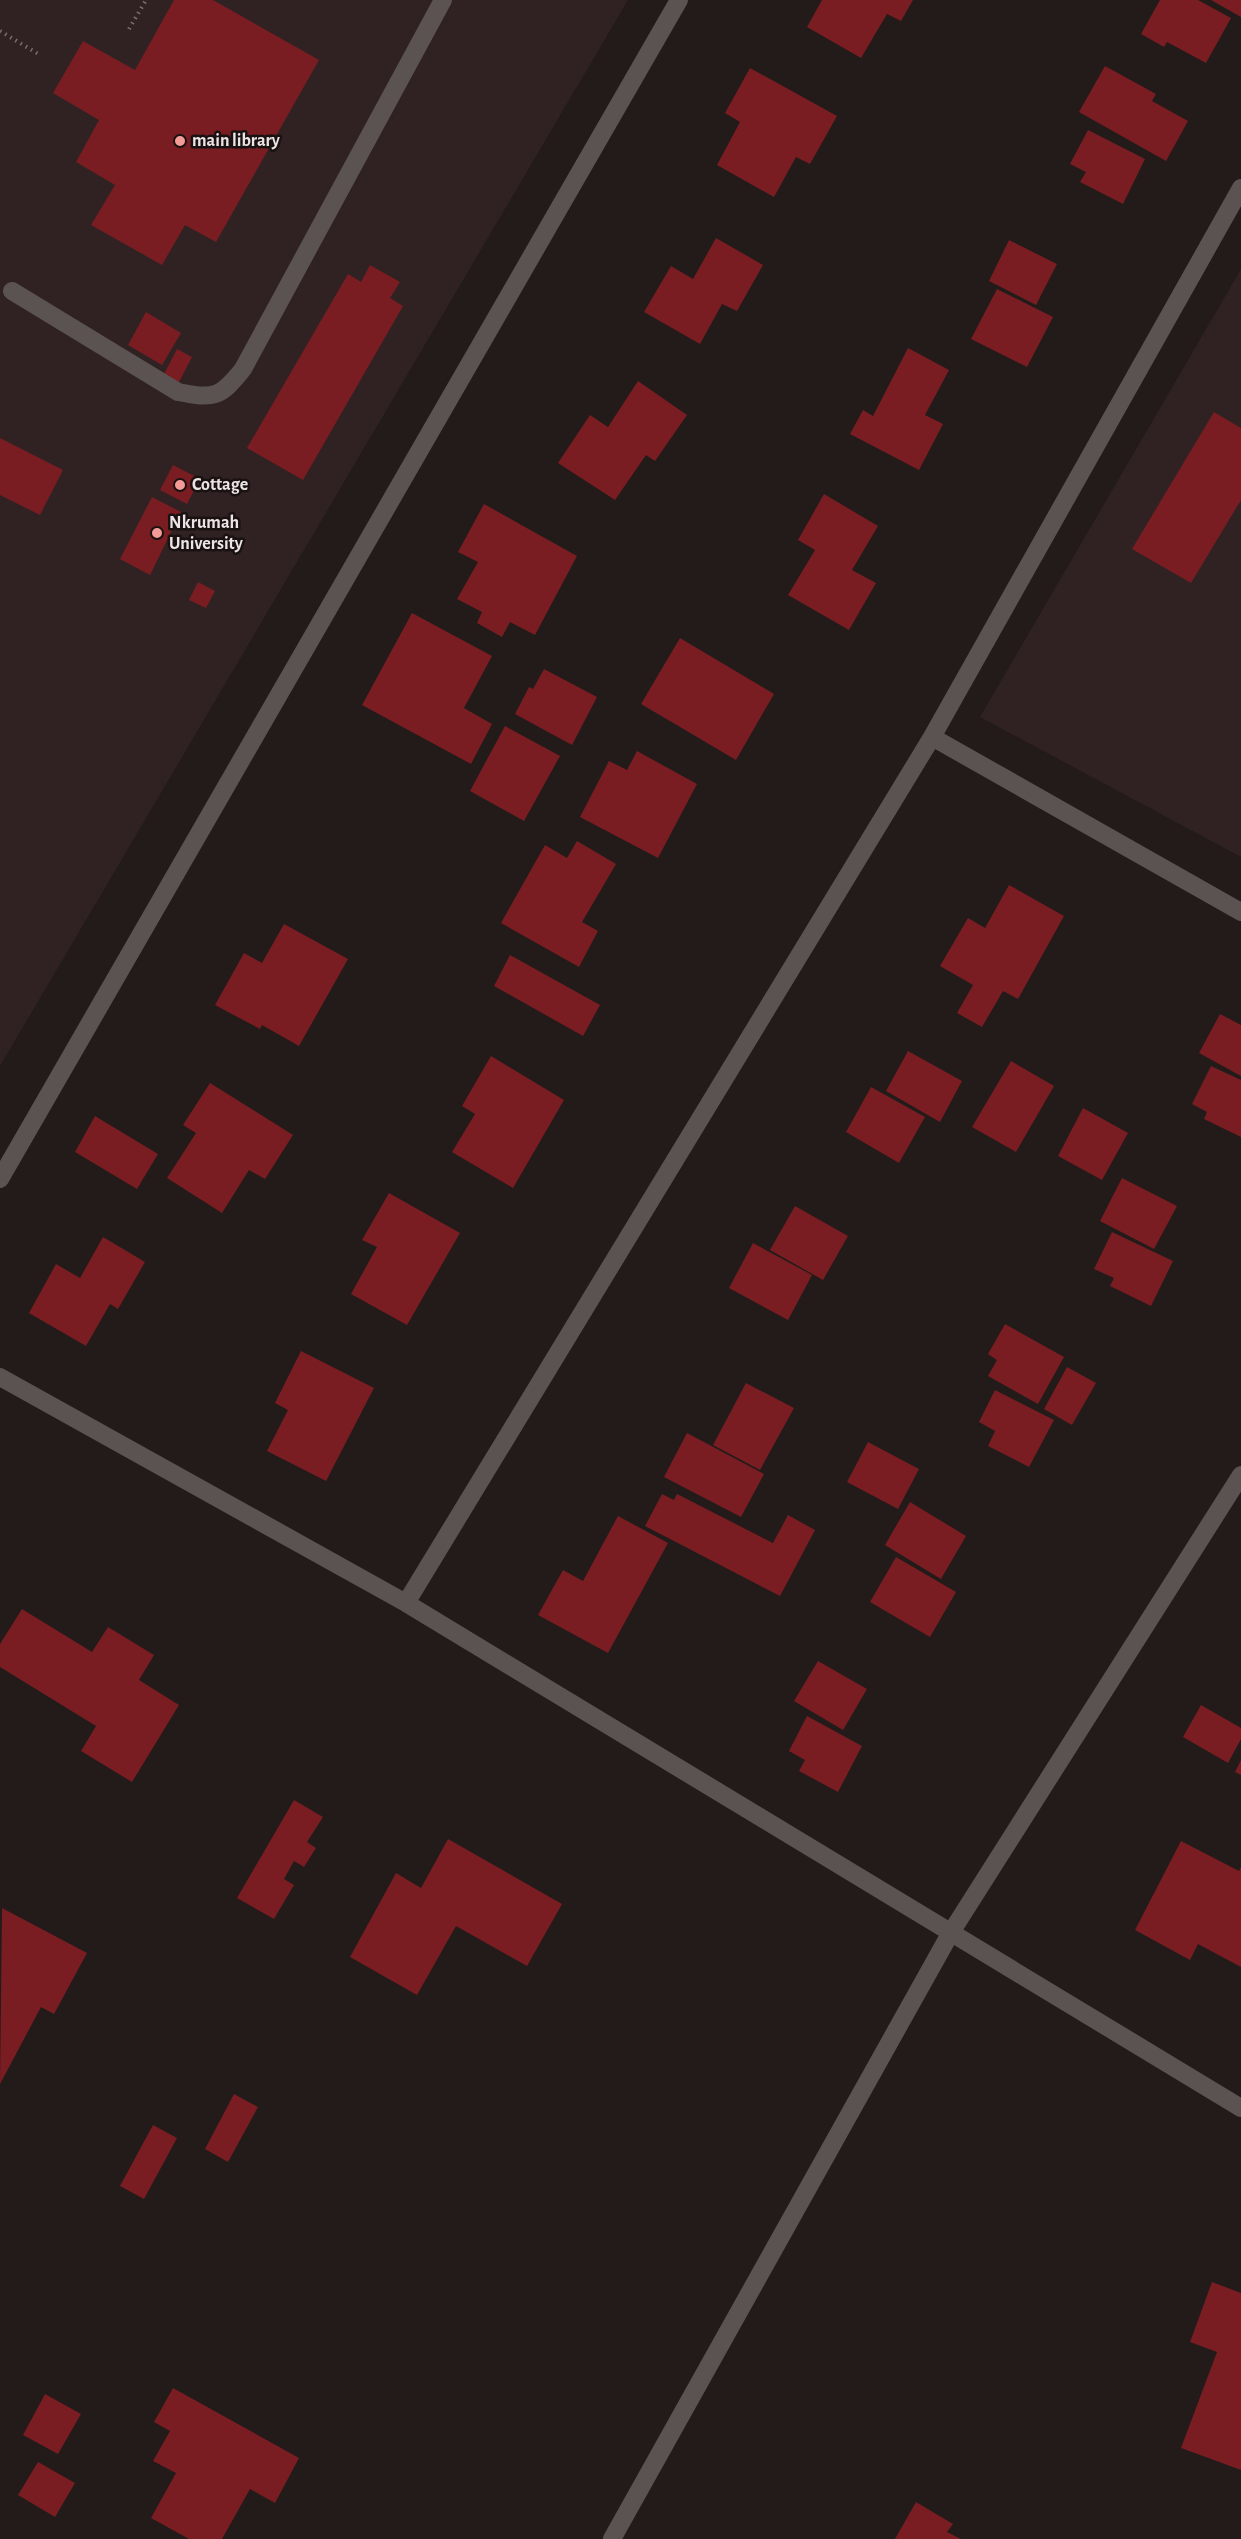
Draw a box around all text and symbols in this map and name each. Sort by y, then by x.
place label: main library [192,132,281,150]
marker: main library [173,134,187,148]
place label: Cottage [192,476,248,494]
marker: Cottage [173,478,187,492]
place label: Nkrumah University [169,514,244,553]
marker: Nkrumah University [150,526,164,540]

